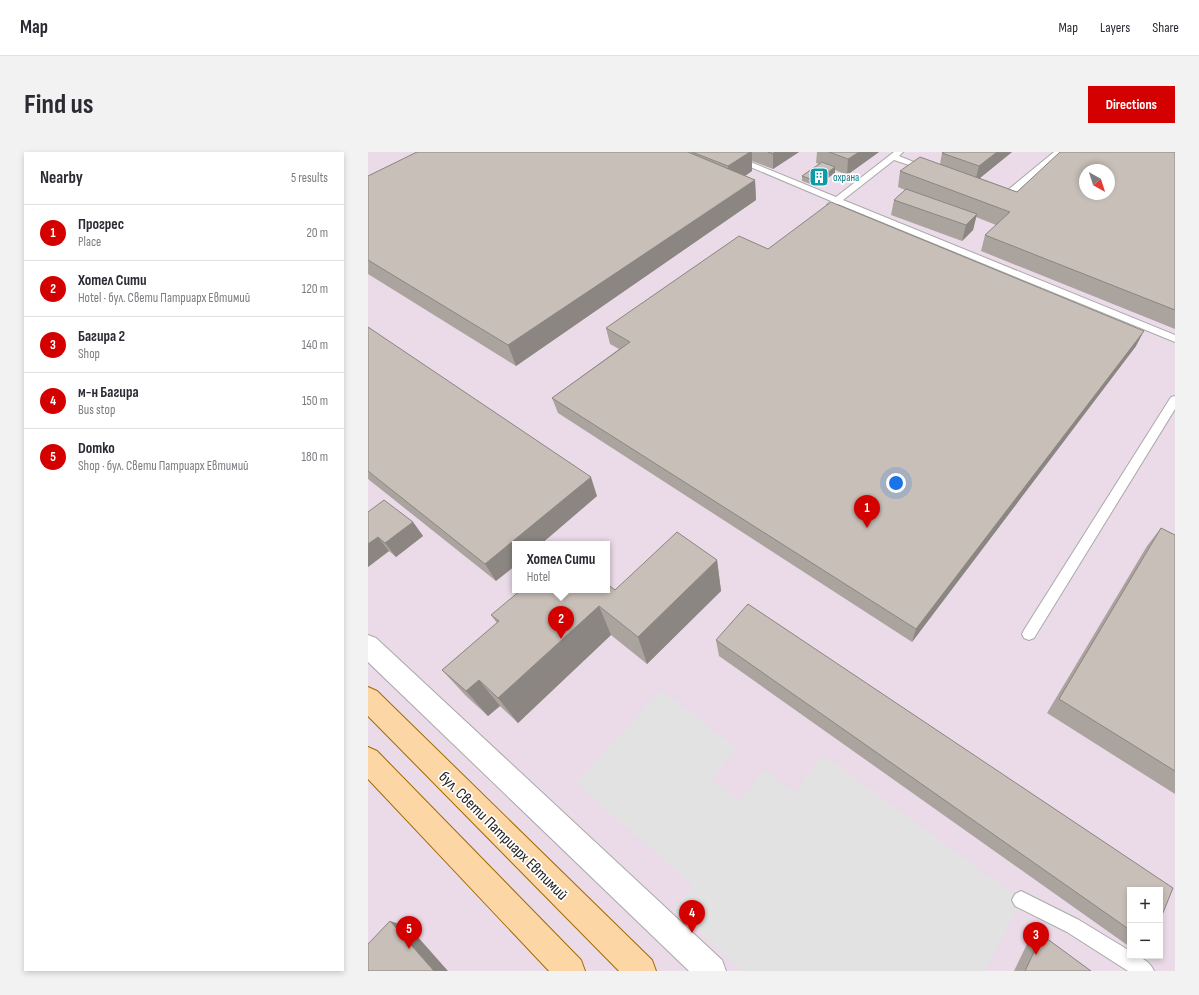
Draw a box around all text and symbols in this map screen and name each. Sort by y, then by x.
text: Map [20,16,48,39]
text: Map [1058,19,1078,36]
text: Layers [1100,19,1130,36]
text: Share [1152,19,1179,36]
button: Directions [1088,86,1175,123]
text: Find us [24,88,93,121]
north arrow [1079,164,1115,200]
building icon: охрана [808,166,830,188]
text: Nearby [40,168,83,188]
text: 5 results [291,170,328,186]
place label: охрана [833,171,859,184]
text: Прогрес [78,215,124,234]
text: 1 [50,225,56,241]
text: 20 m [306,225,328,241]
text: Place [78,234,101,250]
text: Хотел Сити [78,271,146,290]
text: 2 [50,281,56,297]
text: 120 m [302,281,328,297]
text: Hotel · бул. Свети Патриарх Евтимий [78,290,250,306]
text: Багира 2 [78,327,125,346]
text: 3 [50,337,56,353]
text: 140 m [302,337,328,353]
text: Shop [78,346,100,362]
text: м-н Багира [78,383,139,402]
text: 4 [50,393,56,409]
text: 150 m [302,393,328,409]
text: Bus stop [78,402,115,418]
text: Domko [78,439,115,458]
text: 5 [50,449,56,465]
text: 180 m [302,449,328,465]
text: Shop · бул. Свети Патриарх Евтимий [78,458,249,474]
your location [886,473,906,493]
pin: 1 [854,495,880,528]
popup [512,541,610,593]
text: Хотел Сити [527,550,595,569]
text: Hotel [527,569,550,585]
pin: 2 [548,606,574,639]
street label: бул. Свети Патриарх Евтимий [434,768,571,905]
map controls [1127,887,1163,959]
button: + [1127,887,1163,923]
pin: 4 [679,900,705,933]
pin: 5 [396,916,422,949]
pin: 3 [1023,922,1049,955]
button: − [1127,923,1163,959]

